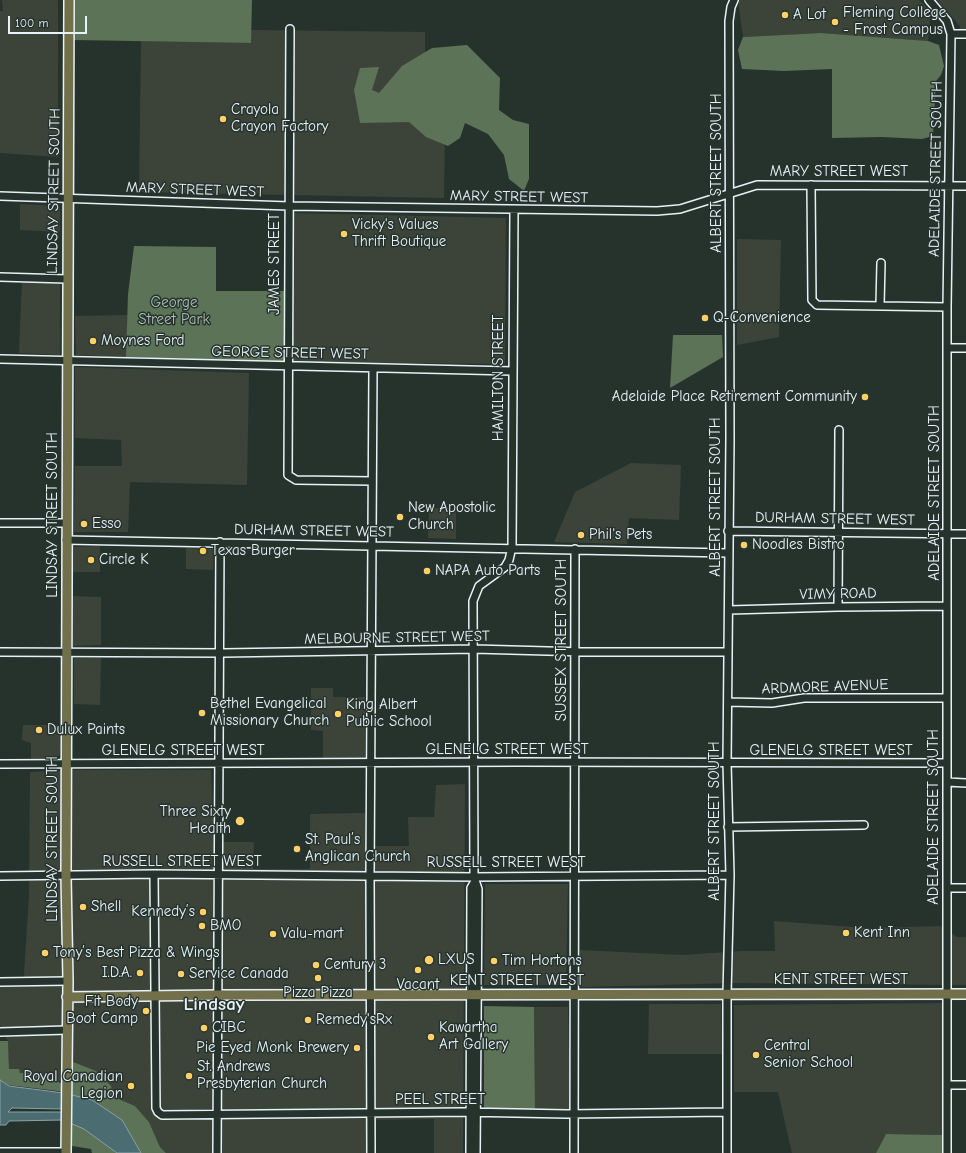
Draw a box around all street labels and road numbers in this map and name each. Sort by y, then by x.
street label: ADELAIDE STREET SOUTH [925,81,947,257]
street label: ALBERT STREET SOUTH [708,93,726,253]
street label: LINDSAY STREET SOUTH [44,108,64,274]
street label: MARY STREET WEST [770,163,908,181]
street label: MARY STREET WEST [126,179,264,201]
street label: MARY STREET WEST [450,187,588,207]
street label: JAMES STREET [266,213,284,315]
street label: HAMILTON STREET [490,315,508,441]
street label: GEORGE STREET WEST [211,343,369,363]
street label: ADELAIDE STREET SOUTH [926,405,944,581]
street label: ALBERT STREET SOUTH [707,417,725,577]
street label: LINDSAY STREET SOUTH [44,432,62,598]
street label: DURHAM STREET WEST [755,509,915,529]
street label: DURHAM STREET WEST [234,521,394,541]
street label: SUSSEX STREET SOUTH [553,559,571,721]
street label: VIMY ROAD [799,584,877,604]
street label: MELBOURNE STREET WEST [304,627,490,649]
street label: ARDMORE AVENUE [761,676,889,698]
street label: ADELAIDE STREET SOUTH [925,729,943,905]
street label: GLENELG STREET WEST [425,741,589,759]
street label: ALBERT STREET SOUTH [706,741,724,901]
street label: GLENELG STREET WEST [101,742,265,760]
street label: GLENELG STREET WEST [749,742,913,760]
street label: LINDSAY STREET SOUTH [44,756,62,922]
street label: RUSSELL STREET WEST [102,853,262,871]
street label: RUSSELL STREET WEST [426,854,586,872]
street label: KENT STREET WEST [774,971,908,989]
street label: KENT STREET WEST [450,972,584,990]
street label: PEEL STREET [395,1091,485,1109]

